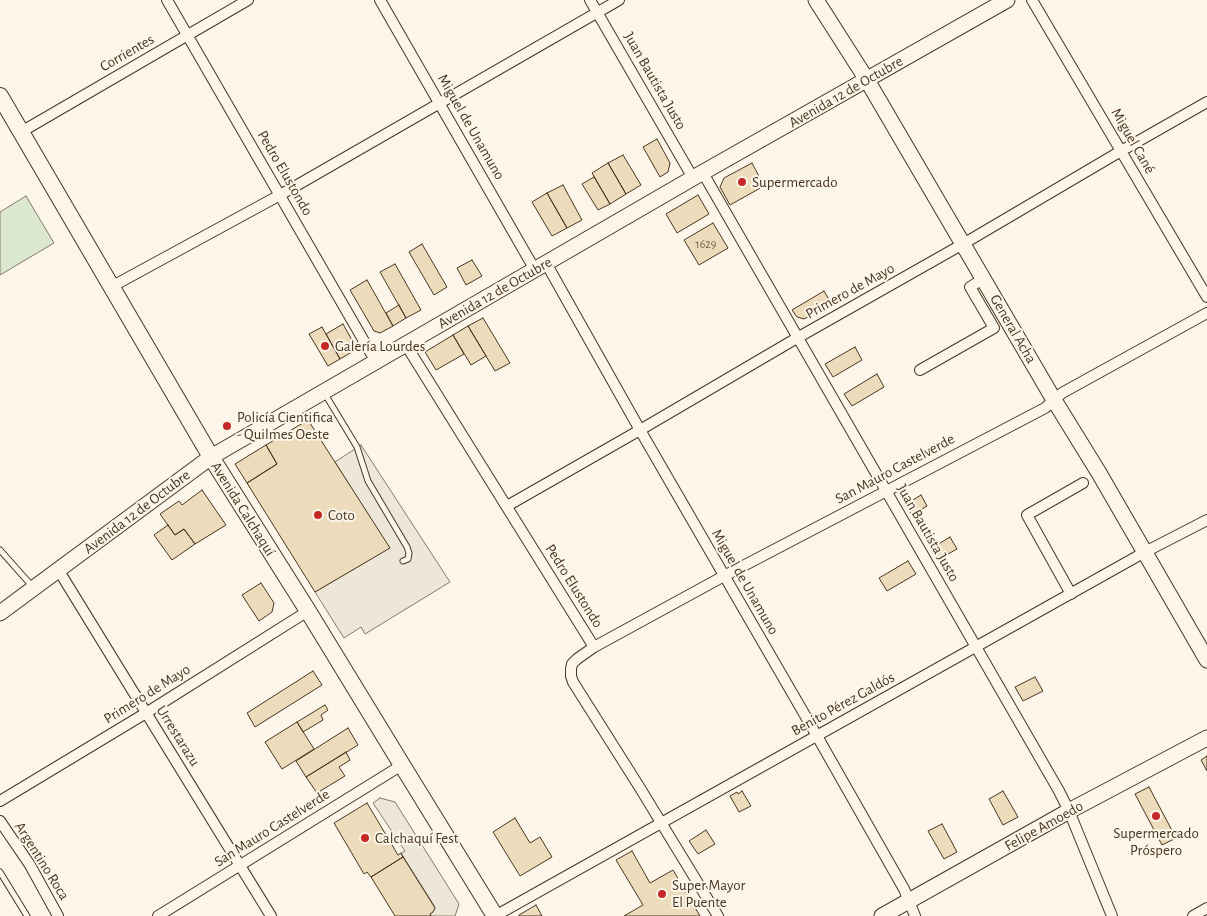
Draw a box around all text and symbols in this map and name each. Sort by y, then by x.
street label: Juan Bautista Justo [620,29,690,133]
street label: Corrientes [97,30,157,76]
street label: Avenida 12 de Octubre [786,52,906,132]
street label: Miguel de Unamuno [433,71,509,183]
street label: Miguel Cané [1107,105,1159,177]
street label: Pedro Elustondo [253,127,317,219]
place label: Supermercado [752,173,838,191]
marker: Supermercado [736,176,748,188]
house number: 1629 [696,237,716,251]
street label: Avenida 12 de Octubre [435,253,555,333]
street label: Primero de Mayo [802,259,898,323]
street label: General Acha [986,291,1040,367]
place label: Galería Lourdes [335,337,425,355]
marker: Galería Lourdes [319,340,331,352]
place label: Policía Cientifica - Quilmes Oeste [237,408,333,443]
marker: Policía Cientifica - Quilmes Oeste [221,420,233,432]
street label: San Mauro Castelverde [832,430,958,508]
street label: Avenida Calchaquí [207,459,279,559]
street label: Avenida 12 de Octubre [80,466,194,558]
street label: Juan Bautista Justo [893,481,963,585]
place label: Coto [328,506,355,524]
marker: Coto [312,509,324,521]
street label: Miguel de Unamuno [707,526,783,638]
street label: Pedro Elustondo [541,541,607,631]
street label: Primero de Mayo [100,660,194,728]
street label: Benito Pérez Galdós [788,668,898,740]
street label: Urrestarazu [152,702,204,770]
street label: San Mauro Castelverde [211,785,333,871]
street label: Felipe Amoedo [1002,797,1086,855]
marker: Supermercado Próspero [1150,810,1162,822]
street label: Argentino Roca [11,818,73,904]
place label: Supermercado Próspero [1113,824,1199,859]
place label: Calchaquí Fest [375,829,459,847]
marker: Calchaquí Fest [359,832,371,844]
place label: Super Mayor El Puente [672,876,745,911]
marker: Super Mayor El Puente [656,888,668,900]

